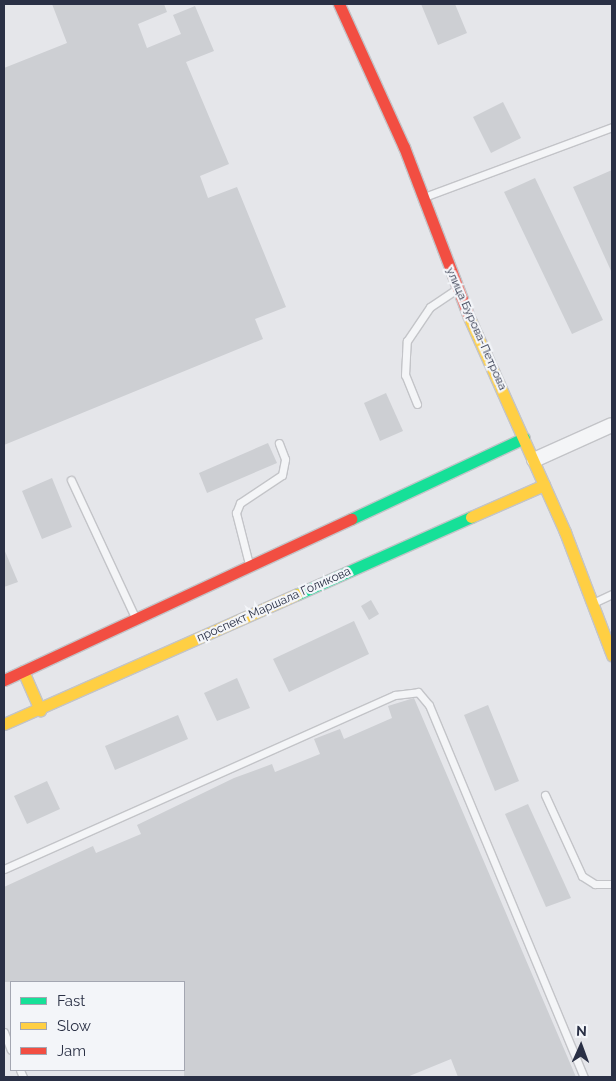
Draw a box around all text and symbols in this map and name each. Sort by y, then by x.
street label: улица Бурова-Петрова [442,265,510,393]
street label: проспект Маршала Голикова [195,564,353,646]
legend [10,981,185,1071]
text: Fast [57,992,85,1010]
text: Slow [57,1017,91,1035]
north arrow [556,1021,606,1071]
text: N [576,1023,587,1039]
text: Jam [57,1042,86,1060]

